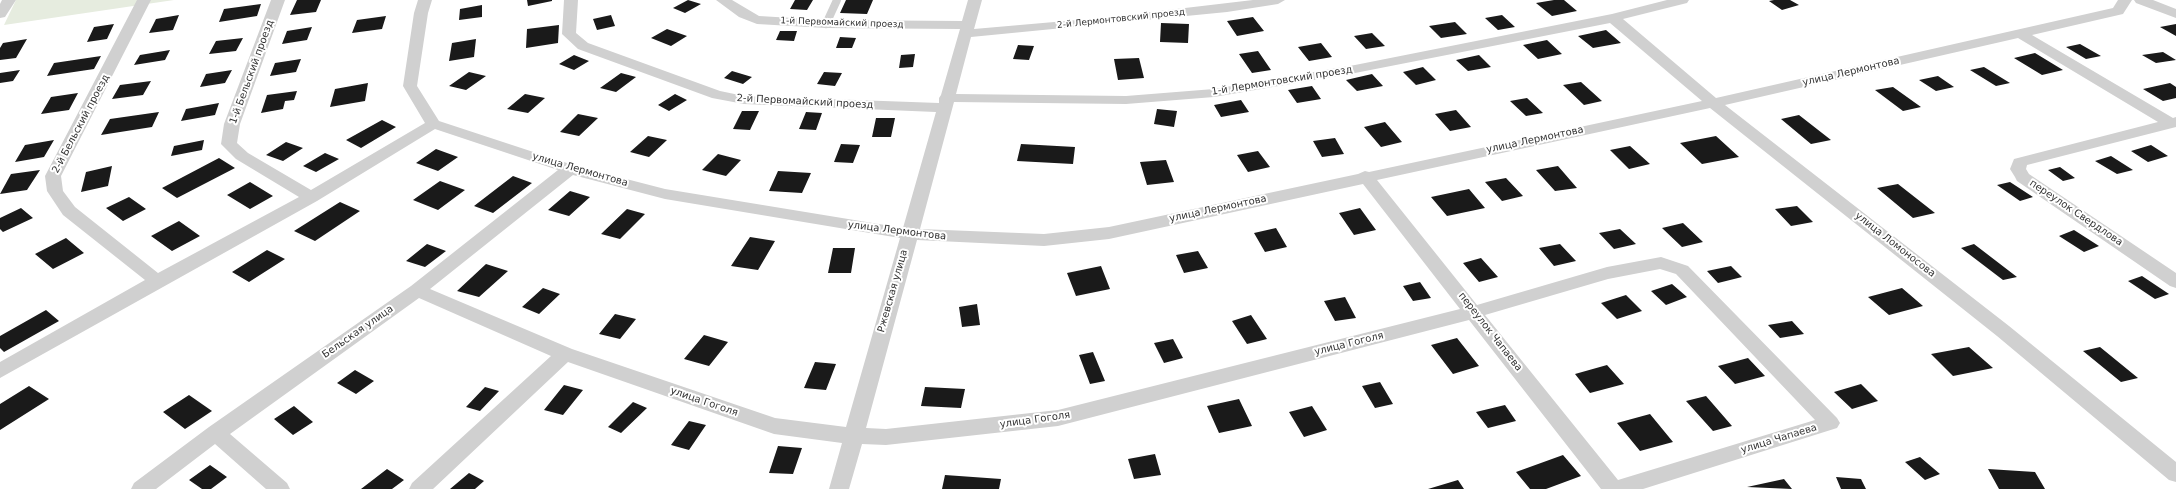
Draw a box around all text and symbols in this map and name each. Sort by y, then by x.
street label: 2-й Лермонтовский проезд [1057,7,1185,31]
street label: 1-й Первомайский проезд [780,15,904,31]
street label: 1-й Бельский проезд [228,18,276,126]
street label: улица Лермонтова [1801,55,1901,89]
street label: 1-й Лермонтовский проезд [1211,64,1353,98]
street label: 2-й Бельский проезд [50,73,112,175]
street label: 2-й Первомайский проезд [736,92,874,112]
street label: улица Лермонтова [1485,124,1585,156]
street label: улица Лермонтова [531,151,629,189]
street label: переулок Свердлова [2027,177,2125,249]
street label: улица Лермонтова [1168,193,1268,225]
street label: улица Ломоносова [1852,210,1938,280]
street label: улица Лермонтова [847,219,947,243]
street label: Ржевская улица [875,248,911,334]
street label: переулок Чапаева [1456,290,1524,374]
street label: Бельская улица [320,303,396,361]
street label: улица Гоголя [1313,330,1385,358]
street label: улица Гоголя [669,385,739,419]
street label: улица Гоголя [999,409,1071,431]
street label: улица Чапаева [1740,422,1818,456]

